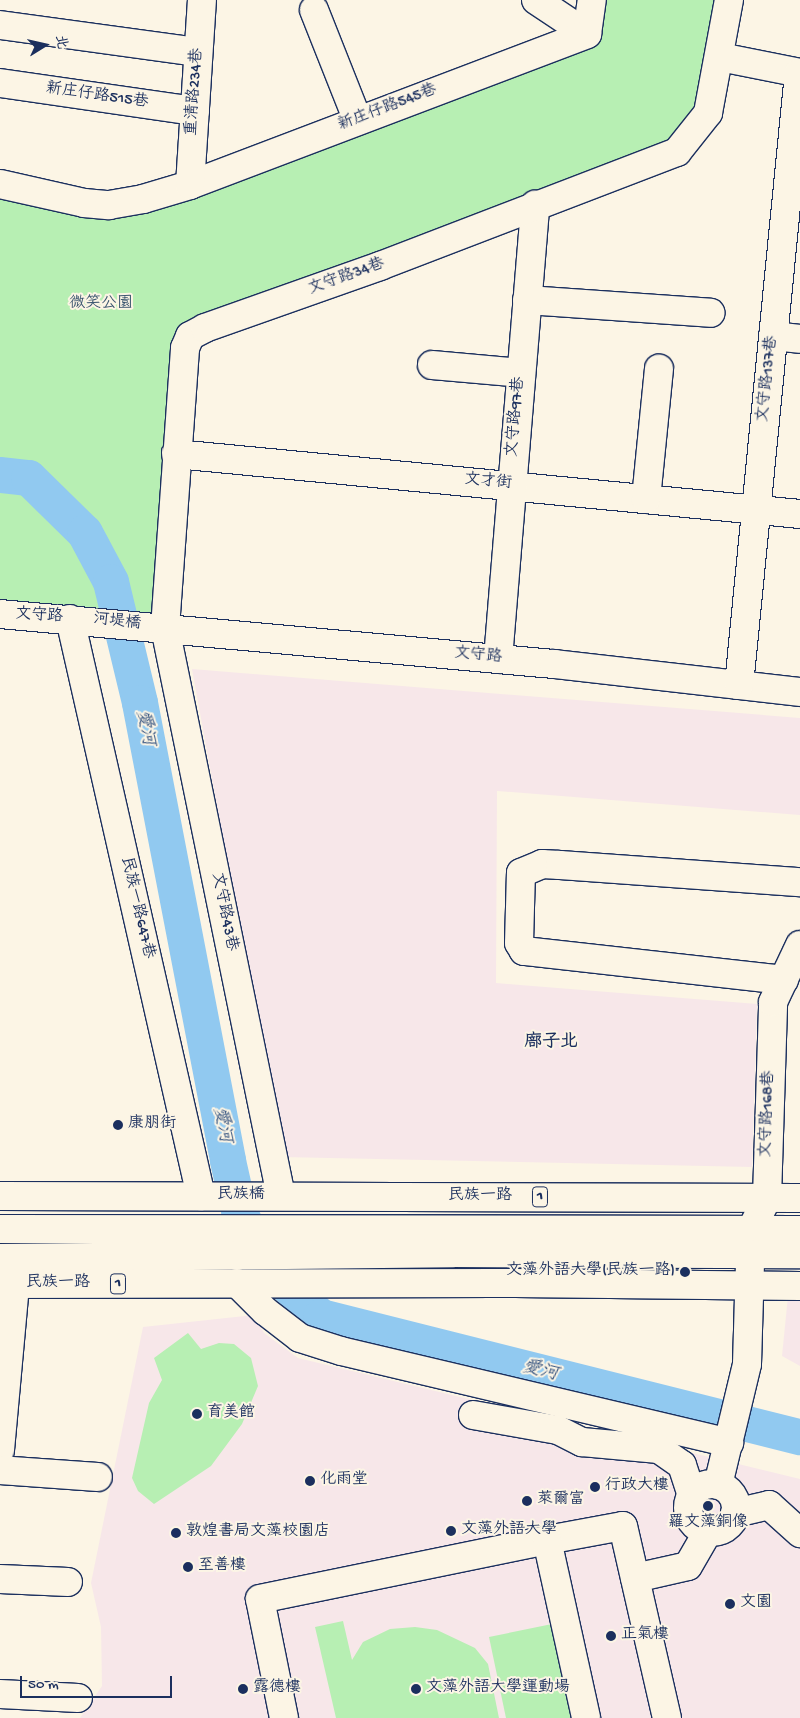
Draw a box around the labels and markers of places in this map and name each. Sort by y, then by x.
place label: 康朋街 [128,1115,176,1135]
marker: 康朋街 [112,1119,124,1131]
place label: 文藻外語大學(民族一路) [506,1262,675,1282]
marker: 文藻外語大學(民族一路) [679,1266,691,1278]
place label: 育美館 [207,1404,255,1424]
marker: 育美館 [191,1408,203,1420]
place label: 化雨堂 [320,1471,368,1491]
marker: 化雨堂 [304,1475,316,1487]
place label: 行政大樓 [605,1477,669,1497]
marker: 行政大樓 [589,1481,601,1493]
place label: 萊爾富 [537,1491,585,1511]
marker: 萊爾富 [521,1495,533,1507]
marker: 羅文藻銅像 [702,1500,714,1512]
place label: 羅文藻銅像 [668,1514,748,1534]
place label: 文藻外語大學 [461,1521,557,1541]
place label: 敦煌書局文藻校園店 [186,1523,330,1543]
marker: 文藻外語大學 [445,1525,457,1537]
marker: 敦煌書局文藻校園店 [170,1527,182,1539]
place label: 至善樓 [198,1557,246,1577]
marker: 至善樓 [182,1561,194,1573]
place label: 文園 [740,1594,772,1614]
marker: 文園 [724,1598,736,1610]
place label: 正氣樓 [621,1626,669,1646]
marker: 正氣樓 [605,1630,617,1642]
place label: 露德樓 [253,1679,301,1699]
place label: 文藻外語大學運動場 [426,1679,570,1699]
marker: 露德樓 [237,1683,249,1695]
marker: 文藻外語大學運動場 [410,1683,422,1695]

